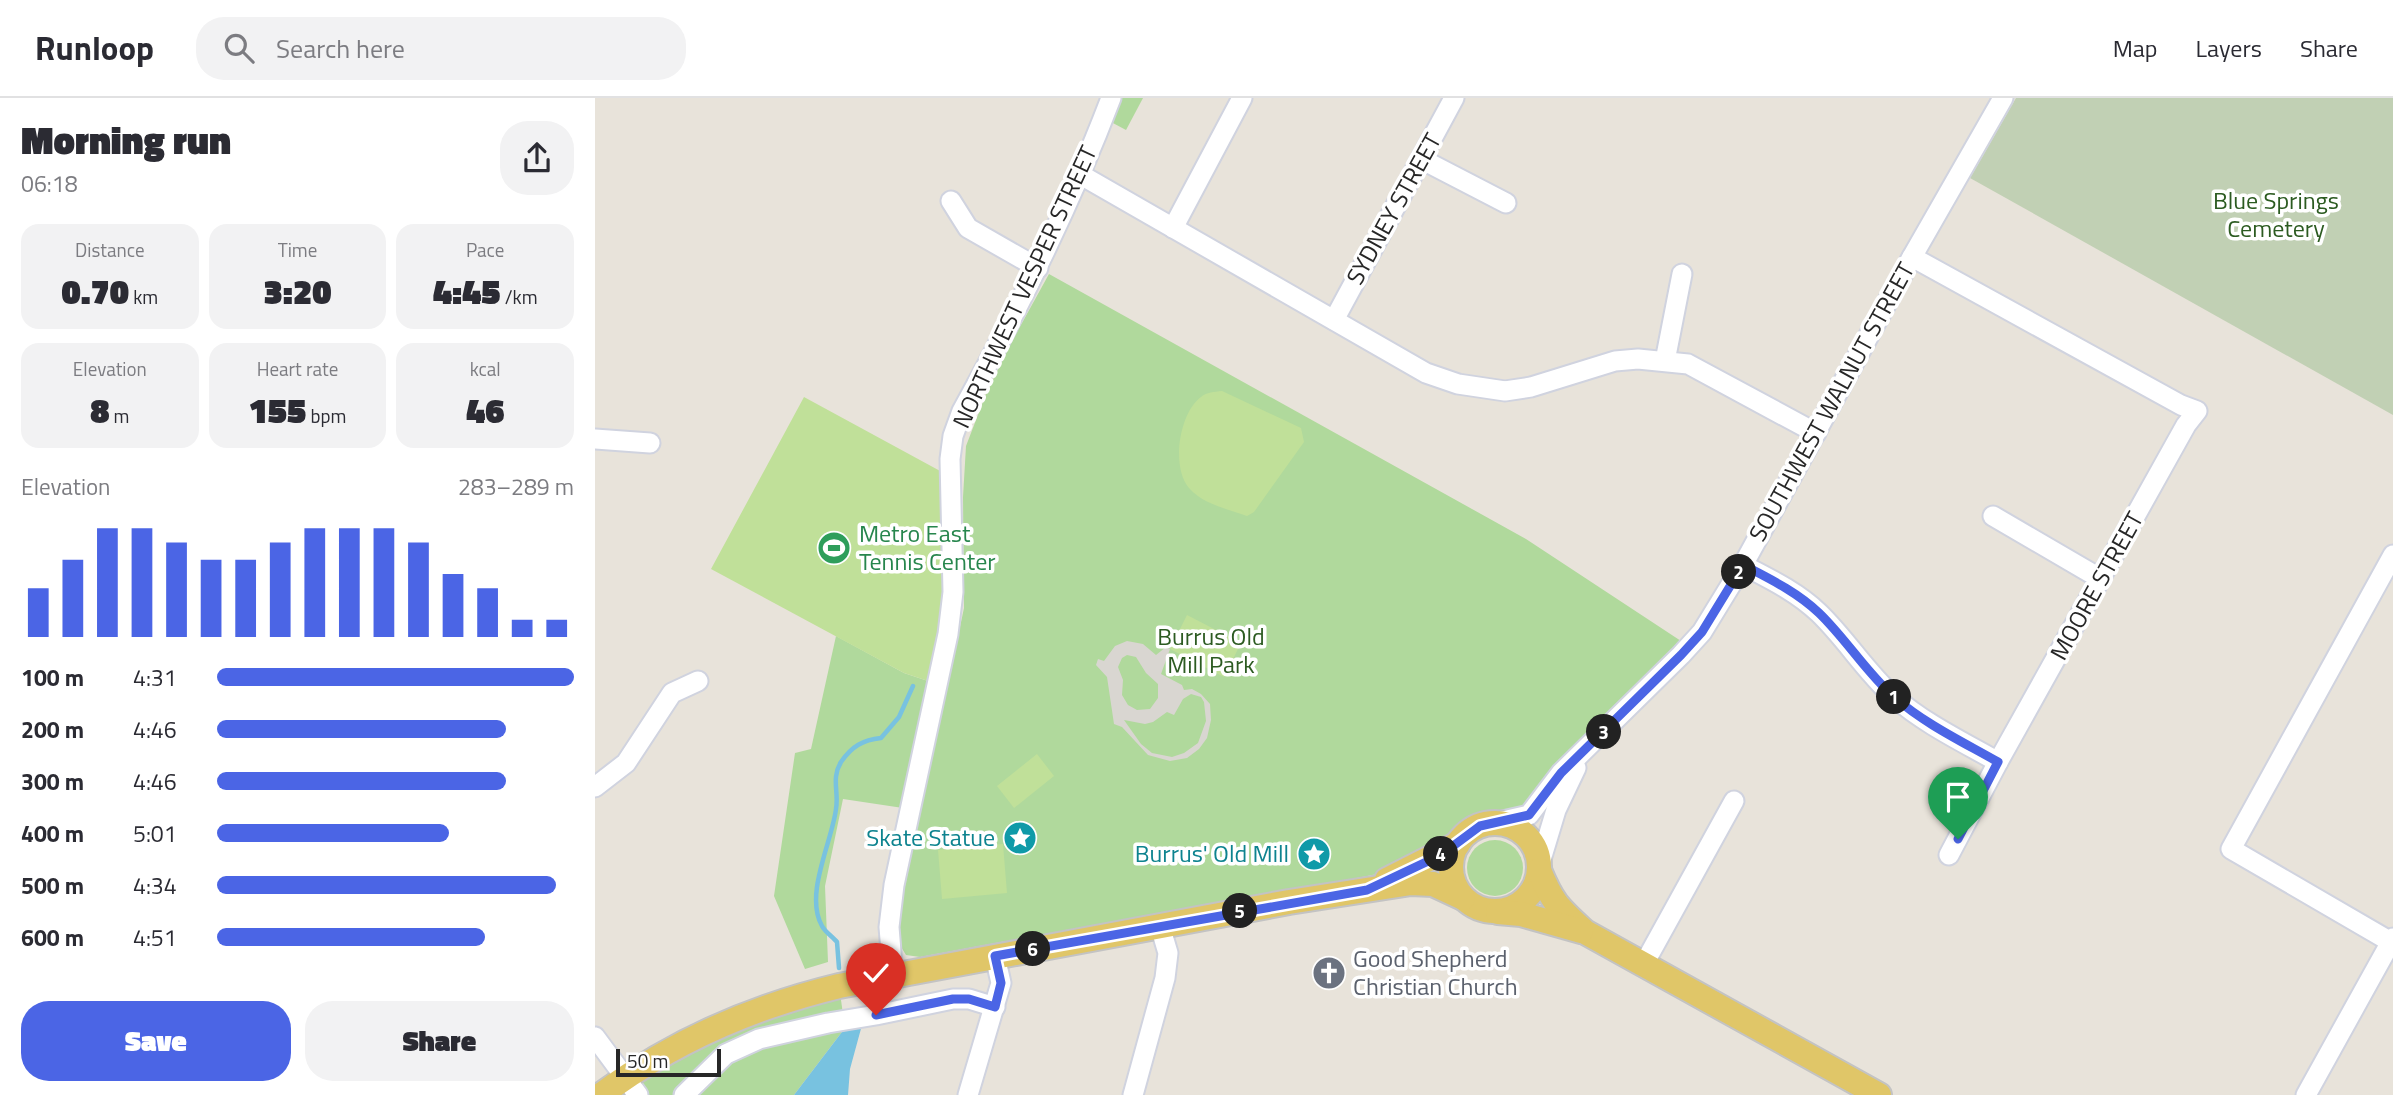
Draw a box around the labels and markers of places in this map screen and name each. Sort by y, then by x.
place label: Metro East Tennis Center [859,515,996,579]
sports icon: Metro East Tennis Center [815,529,853,567]
pin: 2 [1721,554,1757,589]
pin: 1 [1877,680,1911,714]
pin: 3 [1587,714,1621,750]
pin [1928,767,1988,839]
place label: Skate Statue [866,819,995,855]
place icon: Skate Statue [1001,819,1039,857]
place label: Burrus' Old Mill [1135,835,1289,871]
place icon: Burrus' Old Mill [1295,835,1333,873]
pin: 4 [1423,836,1459,872]
pin: 5 [1223,894,1257,928]
pin: 6 [1015,932,1051,966]
place label: Good Shepherd Christian Church [1353,940,1518,1004]
pin [846,943,906,1015]
church icon: Good Shepherd Christian Church [1310,954,1348,992]

